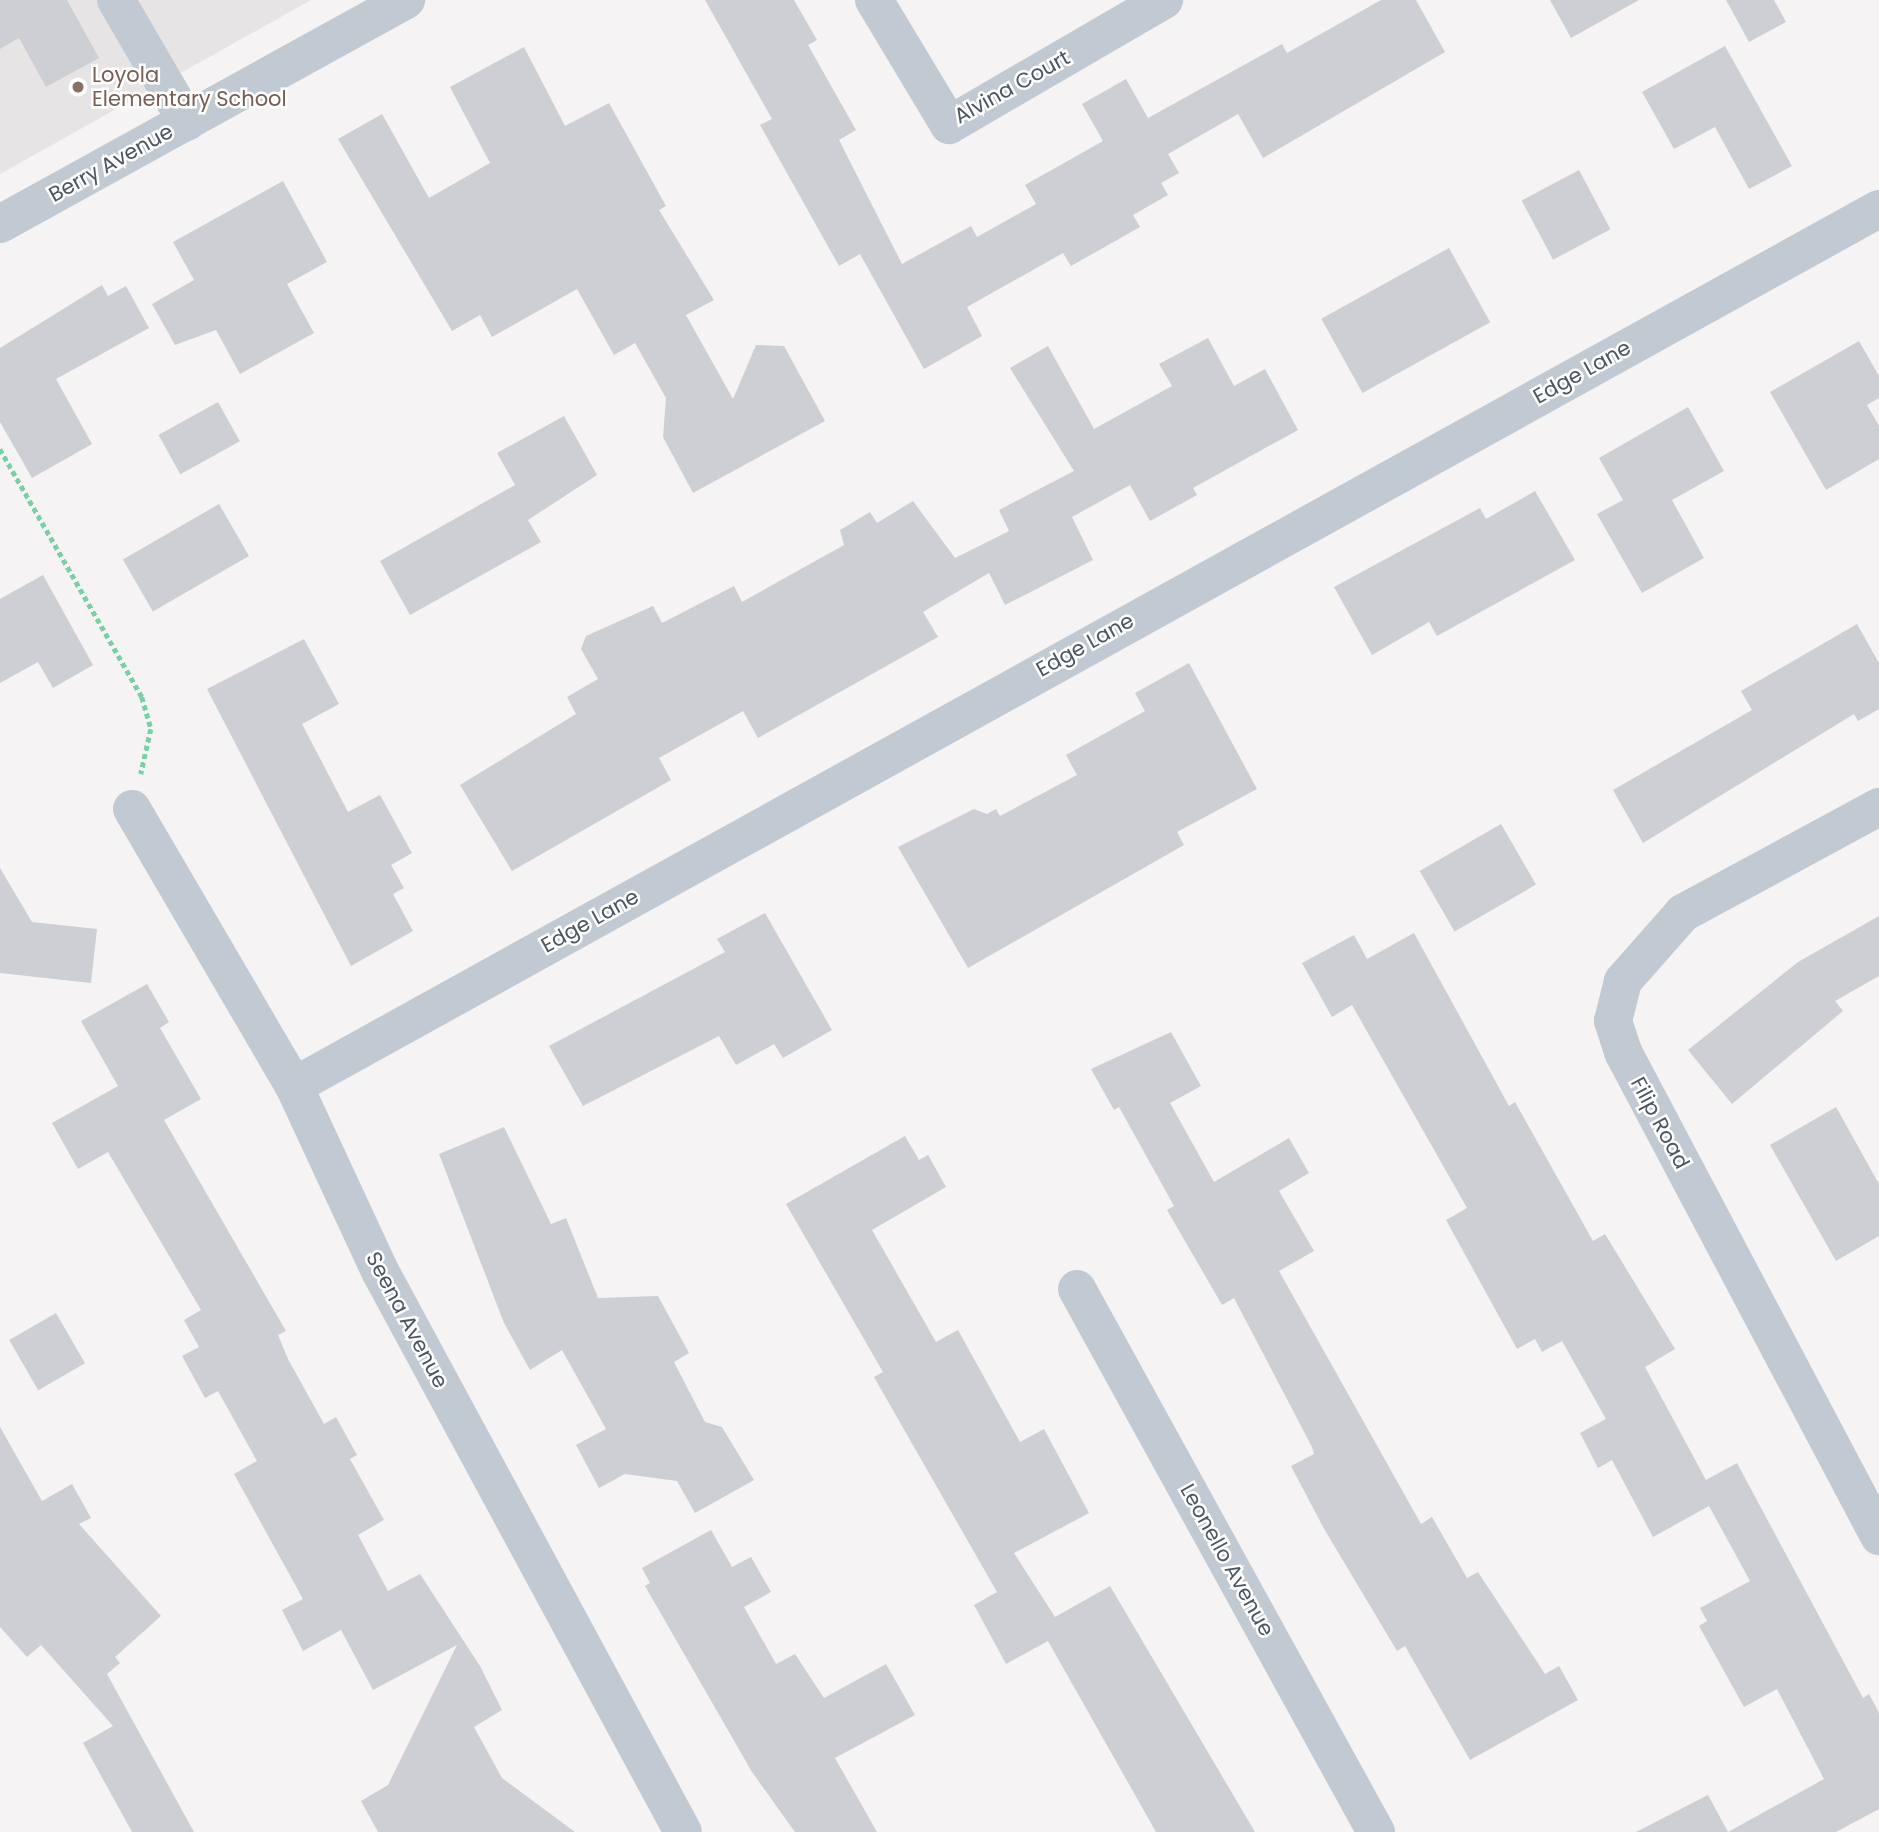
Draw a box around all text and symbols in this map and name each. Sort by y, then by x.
street label: Alvina Court [950,45,1074,129]
place label: Loyola Elementary School [92,62,287,112]
marker: Loyola Elementary School [70,79,86,95]
street label: Berry Avenue [45,119,177,207]
street label: Edge Lane [1529,335,1635,409]
street label: Edge Lane [1032,608,1138,682]
street label: Edge Lane [537,884,643,958]
street label: Filip Road [1625,1073,1695,1173]
street label: Seena Avenue [361,1248,453,1392]
street label: Leonello Avenue [1175,1479,1279,1641]

